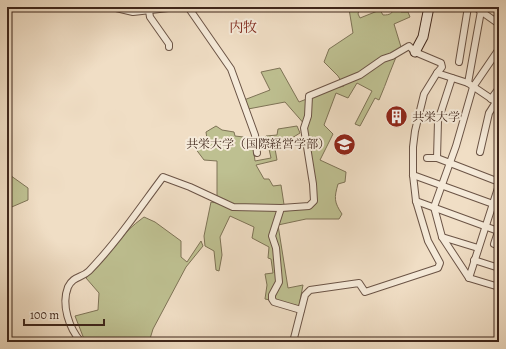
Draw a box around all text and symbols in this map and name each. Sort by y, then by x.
district label: 内牧 [229,18,257,37]
building icon: 共栄大学 [384,104,410,130]
place label: 共栄大学 [412,109,460,125]
school or university icon: 共栄大学（国際経営学部） [332,131,358,157]
place label: 共栄大学（国際経営学部） [186,136,330,152]
scale bar [24,301,104,327]
text: 100 m [30,307,59,323]

